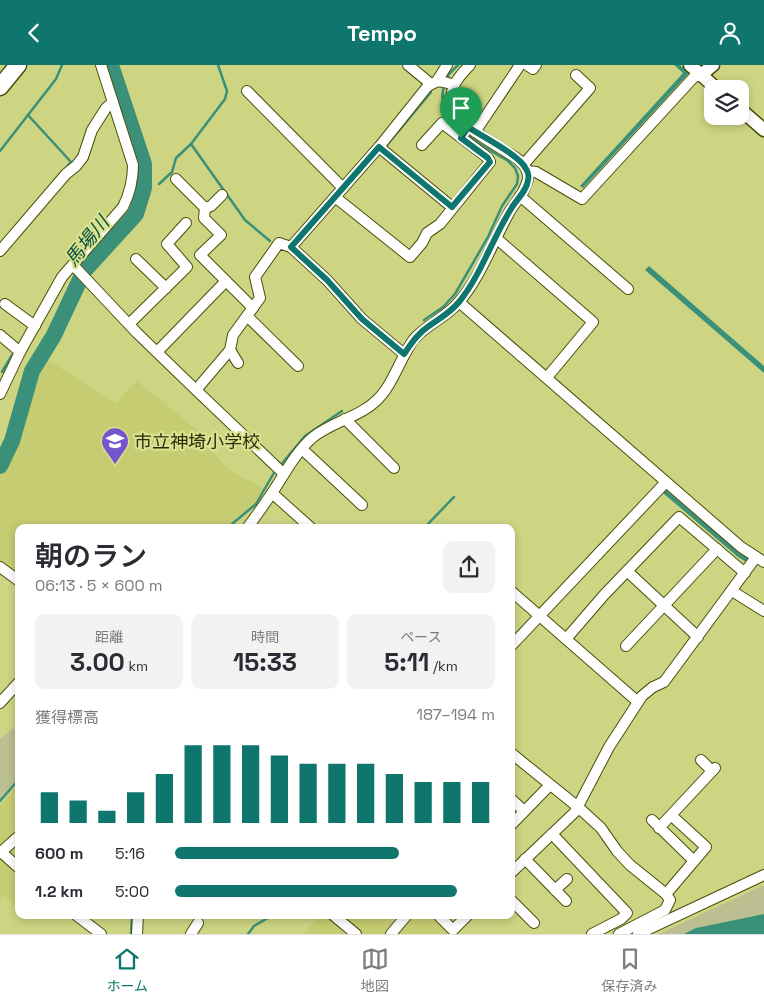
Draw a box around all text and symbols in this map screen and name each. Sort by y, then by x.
icon: back [20,19,48,47]
text: Tempo [347,19,417,47]
icon: person [716,19,744,47]
map controls [704,80,749,125]
button: layers [704,80,749,125]
pin [440,87,482,138]
icon: arrive [447,94,475,122]
water label: 馬場川 [59,209,116,271]
school or university icon: 市立神埼小学校 [100,426,130,465]
place label: 市立神埼小学校 [134,430,260,453]
text: 朝のラン [35,538,147,574]
button: share [443,541,495,593]
text: 06:13 · 5 × 600 m [35,575,163,596]
text: 距離 [95,628,123,646]
text: 時間 [251,628,279,646]
text: ペース [400,628,442,646]
text: 3.00 [70,646,125,678]
text: 15:33 [233,646,297,678]
text: 5:11 [384,646,429,678]
text: km [125,657,148,675]
text: /km [429,657,458,675]
text: 187–194 m [416,704,495,725]
text: 獲得標高 [35,707,99,728]
text: 600 m [35,843,83,864]
text: 5:16 [115,843,145,864]
text: 1.2 km [35,881,83,902]
text: 5:00 [115,881,149,902]
tab: ホーム [106,945,148,995]
tab: 地図 [361,945,389,995]
tab: 保存済み [602,945,658,995]

